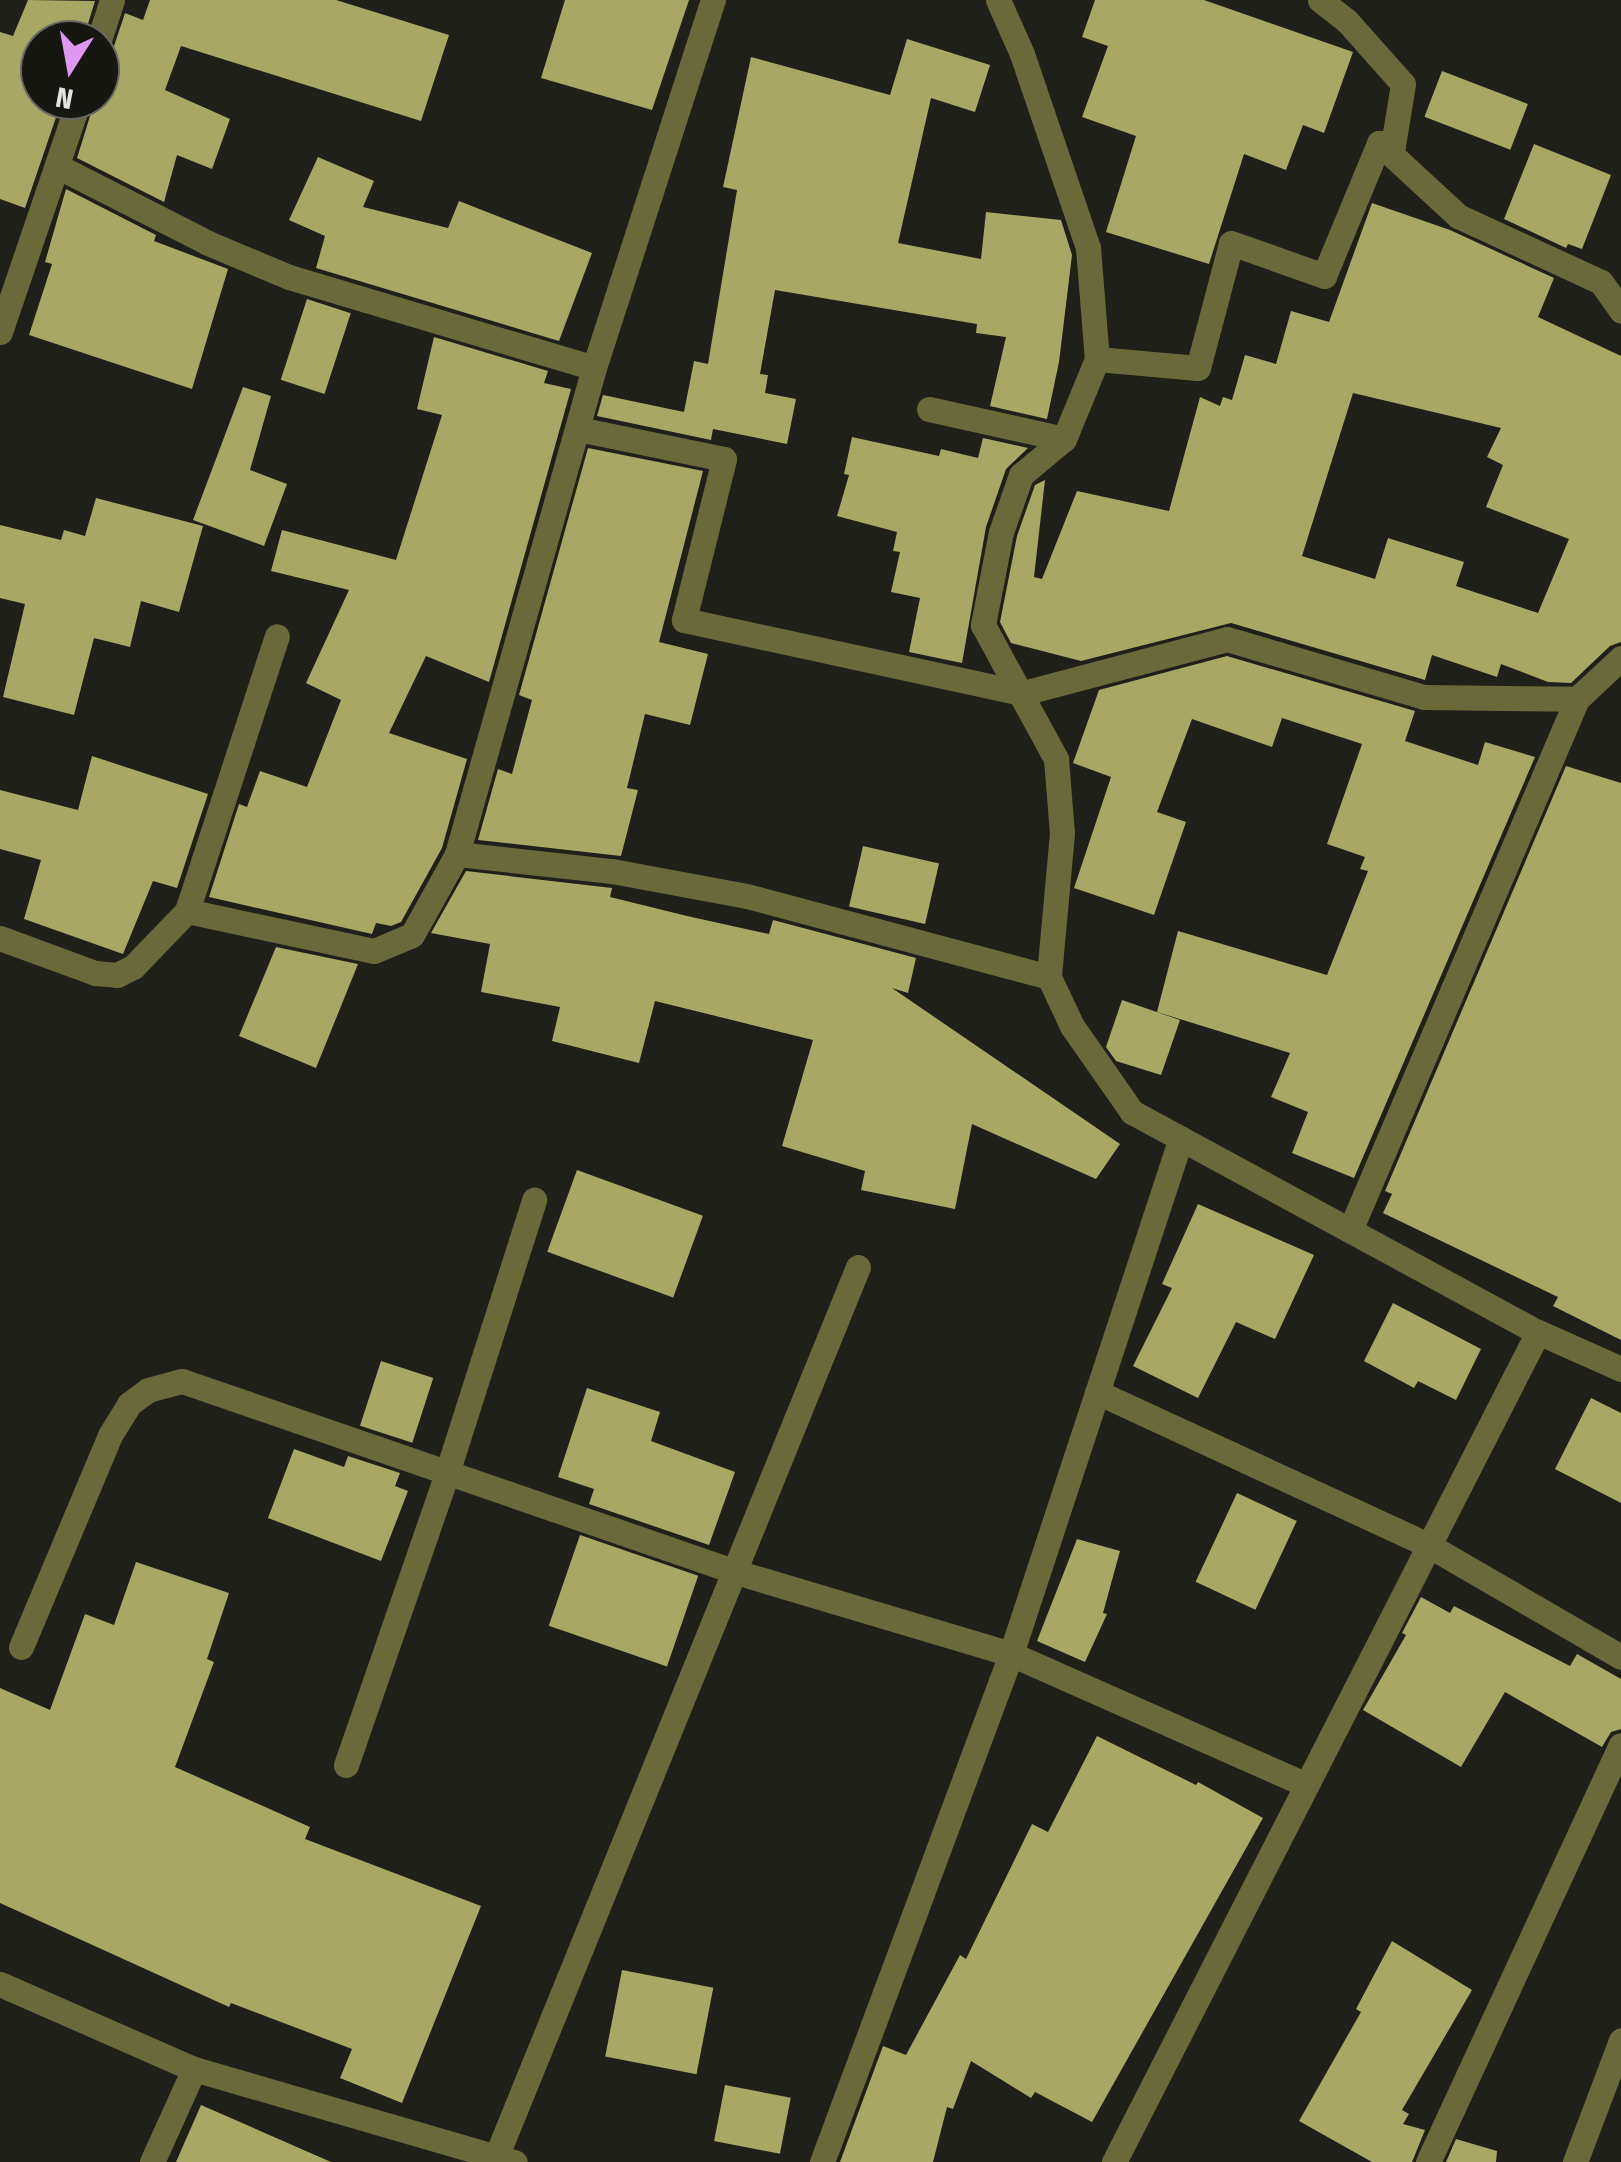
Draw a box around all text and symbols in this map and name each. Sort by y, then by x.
north arrow [20,20,120,120]
text: N [53,80,76,116]

